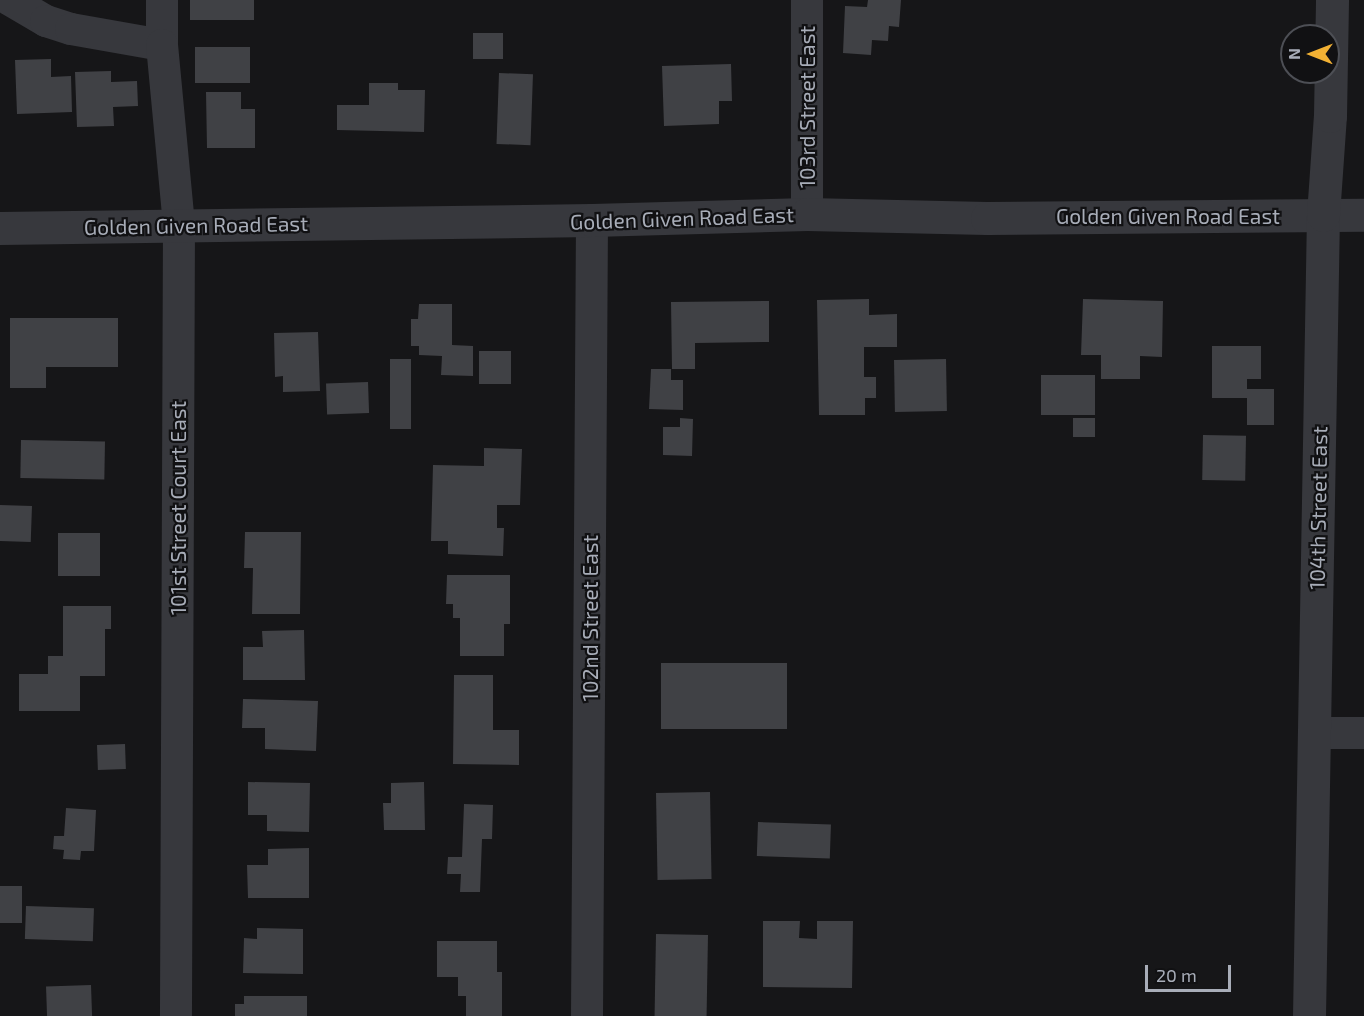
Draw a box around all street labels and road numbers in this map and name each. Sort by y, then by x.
street label: 103rd Street East [794,26,820,188]
street label: Golden Given Road East [570,201,794,235]
street label: Golden Given Road East [1056,203,1280,229]
street label: Golden Given Road East [84,210,308,240]
street label: 101st Street Court East [165,401,191,615]
street label: 104th Street East [1304,426,1332,590]
street label: 102nd Street East [577,535,603,701]

